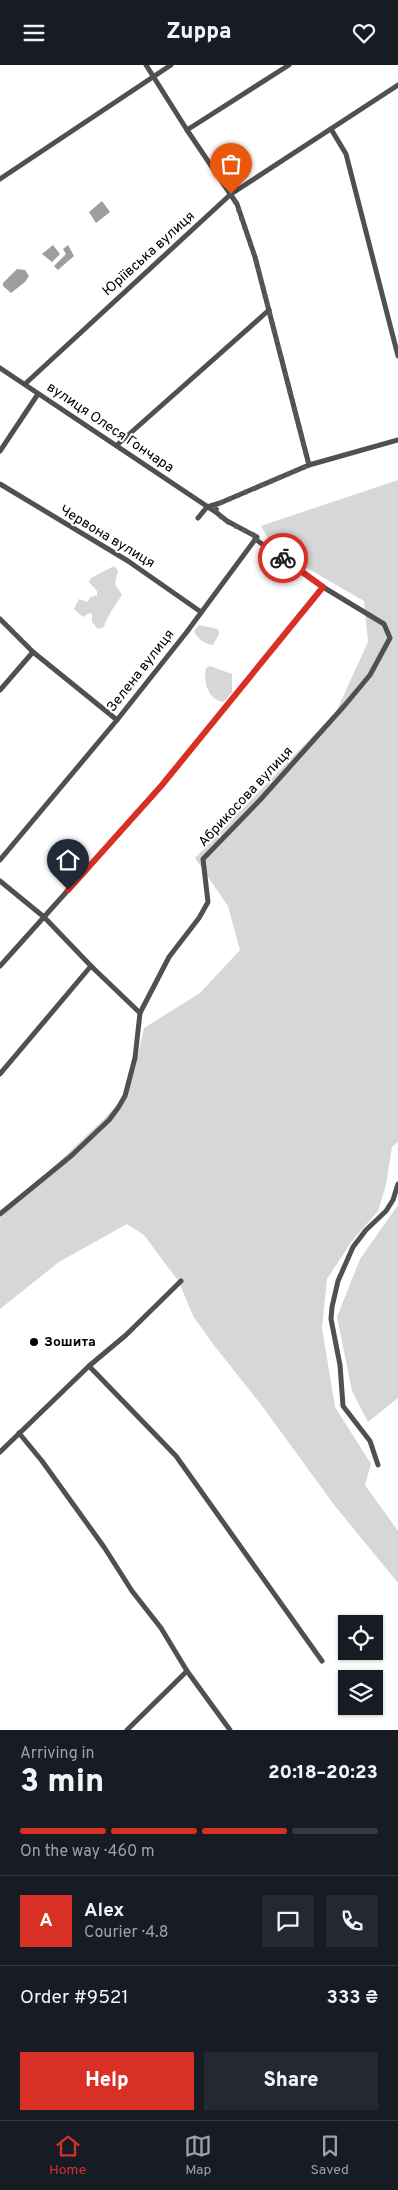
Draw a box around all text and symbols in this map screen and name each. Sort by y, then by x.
icon: menu [20,19,48,47]
text: Zuppa [167,19,231,46]
icon: heart [350,19,378,47]
pin [210,143,252,194]
icon: bag [217,150,245,178]
street label: Юріївська вулиця [99,208,199,300]
street label: вулиця Олеся Гончара [43,379,177,477]
street label: Червона вулиця [56,502,158,572]
courier [258,533,308,583]
icon: bike [269,544,297,572]
street label: Зелена вулиця [104,626,178,716]
street label: Абрикосова вулиця [195,743,297,851]
pin [47,839,89,890]
icon: home [54,846,82,874]
place label: Зошита [44,1334,96,1351]
marker: Зошита [28,1336,40,1348]
map controls [338,1615,383,1715]
button: locate [338,1615,383,1660]
button: layers [338,1670,383,1715]
text: Arriving in [20,1744,95,1764]
text: 20:18–20:23 [268,1761,378,1785]
text: 3 min [20,1763,104,1803]
text: On the way · 460 m [20,1842,155,1862]
button: chat [262,1895,314,1947]
button: phone [326,1895,378,1947]
text: Alex [84,1899,124,1923]
text: A [39,1909,53,1933]
text: Courier · 4.8 [84,1923,168,1943]
text: Order #9521 [20,1986,129,2010]
text: 333 ₴ [327,1986,378,2010]
button: Help [20,2052,194,2110]
button: Share [204,2052,378,2110]
tab: Home [49,2132,86,2179]
tab: Map [184,2132,212,2179]
tab: Saved [310,2132,349,2179]

